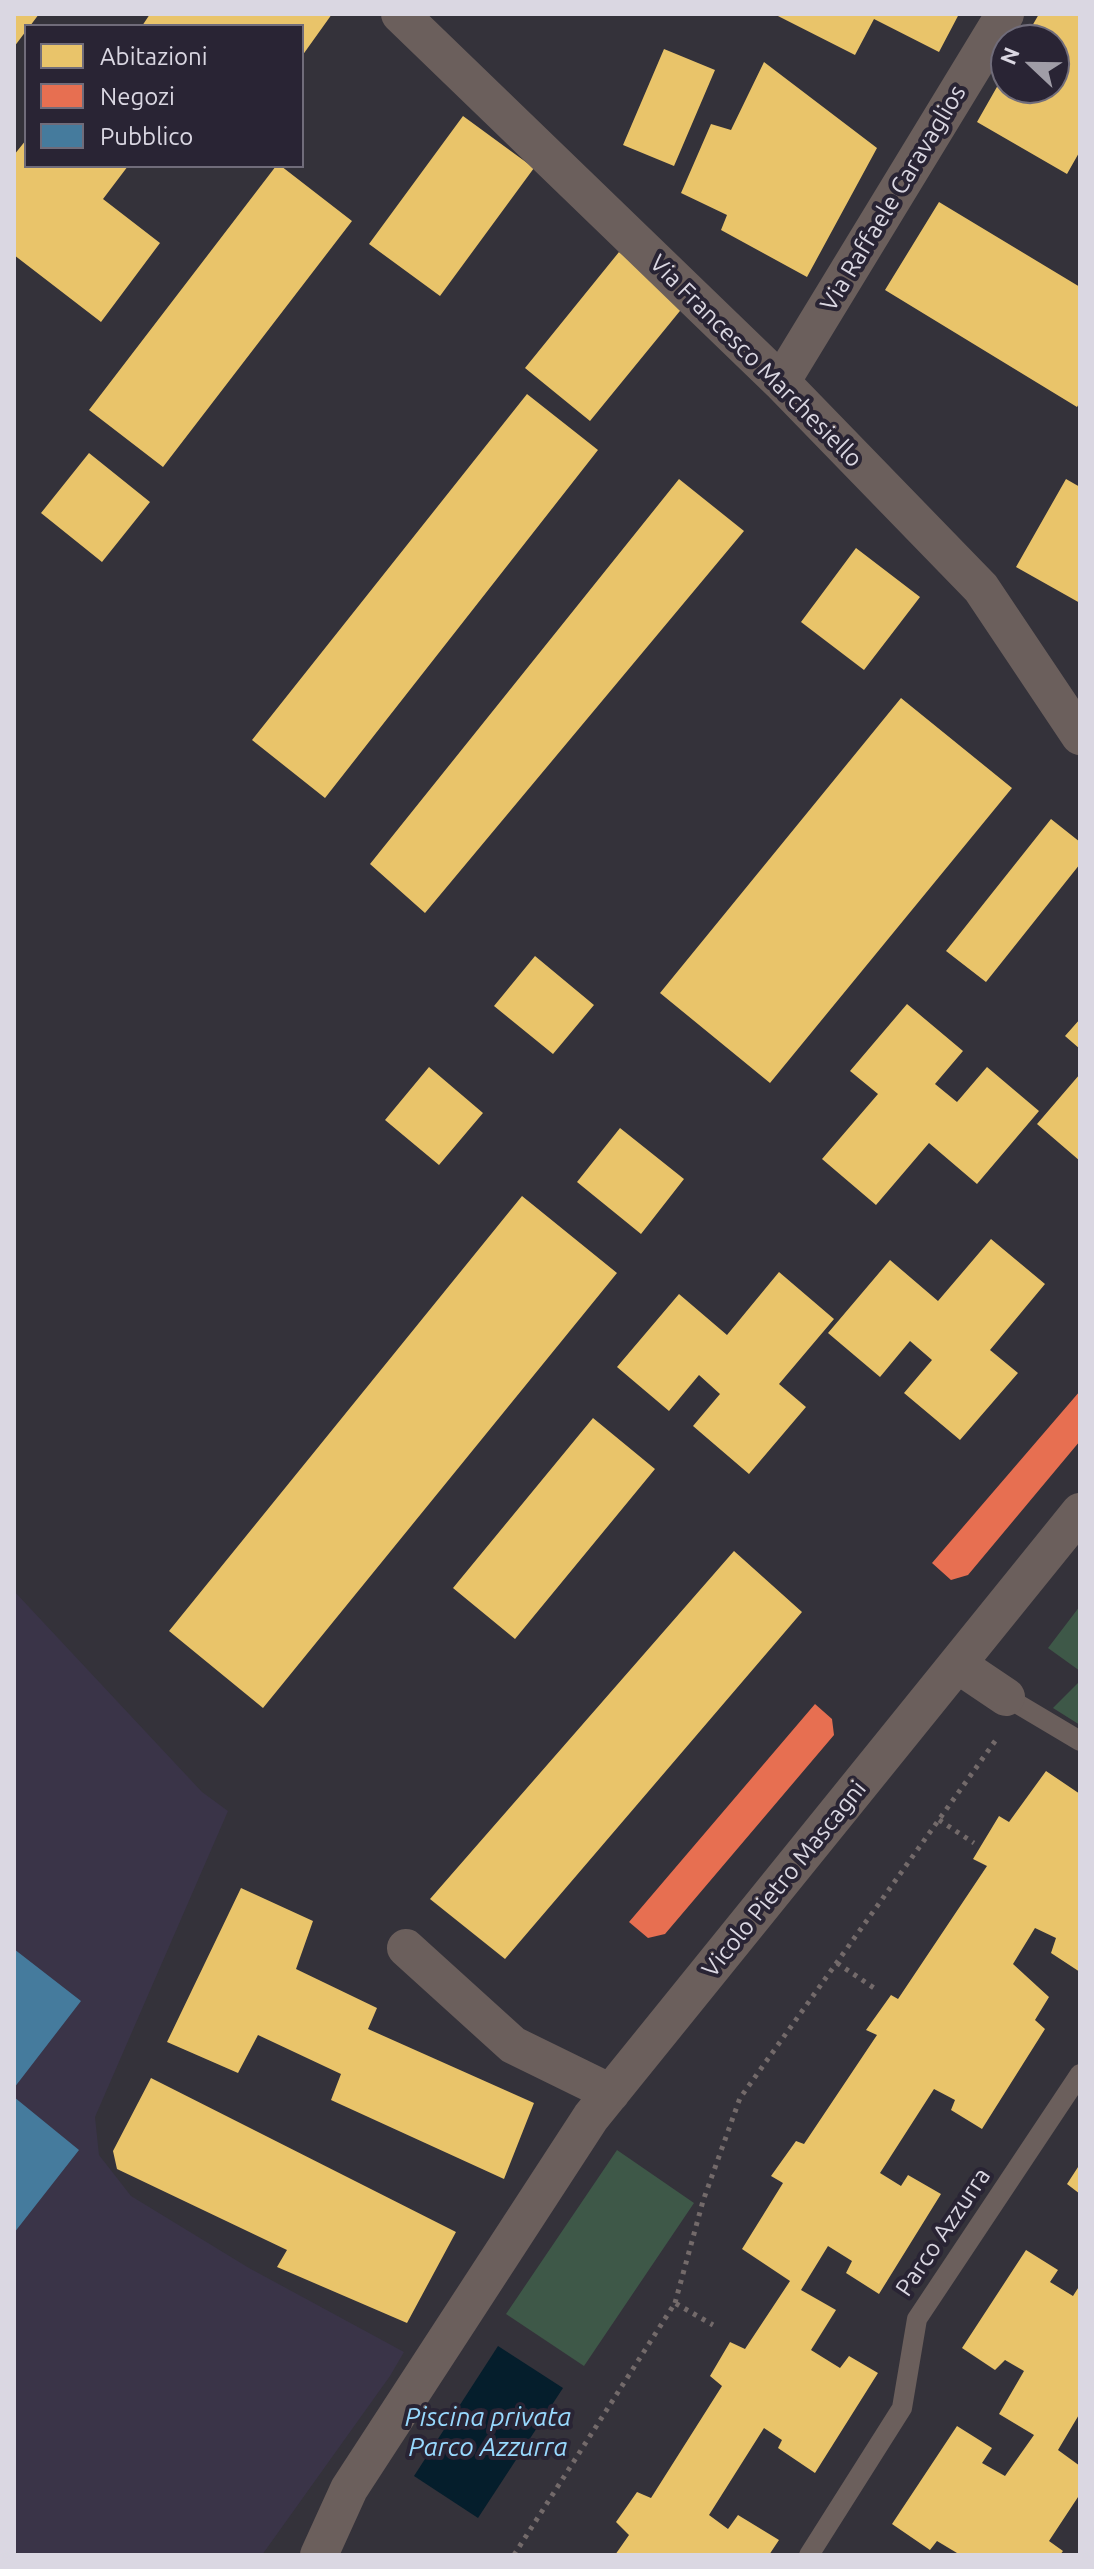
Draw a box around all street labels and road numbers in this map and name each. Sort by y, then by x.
street label: Via Raffaele Caravaglios [814,80,972,316]
street label: Via Francesco Marchesiello [644,249,868,473]
street label: Vicolo Pietro Mascagni [696,1775,872,1983]
street label: Parco Azzurra [890,2162,996,2302]

